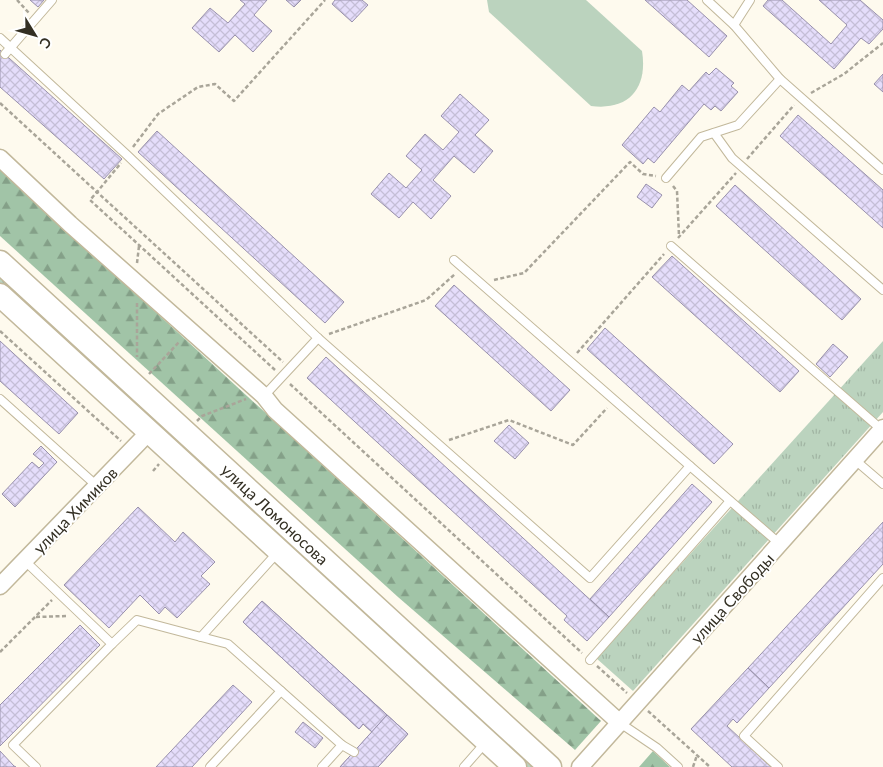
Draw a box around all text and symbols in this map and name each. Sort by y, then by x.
north arrow [10,10,60,60]
text: С [36,34,55,53]
street label: улица Ломоносова [218,460,332,568]
street label: улица Химиков [29,463,121,557]
street label: улица Свободы [686,549,778,647]

